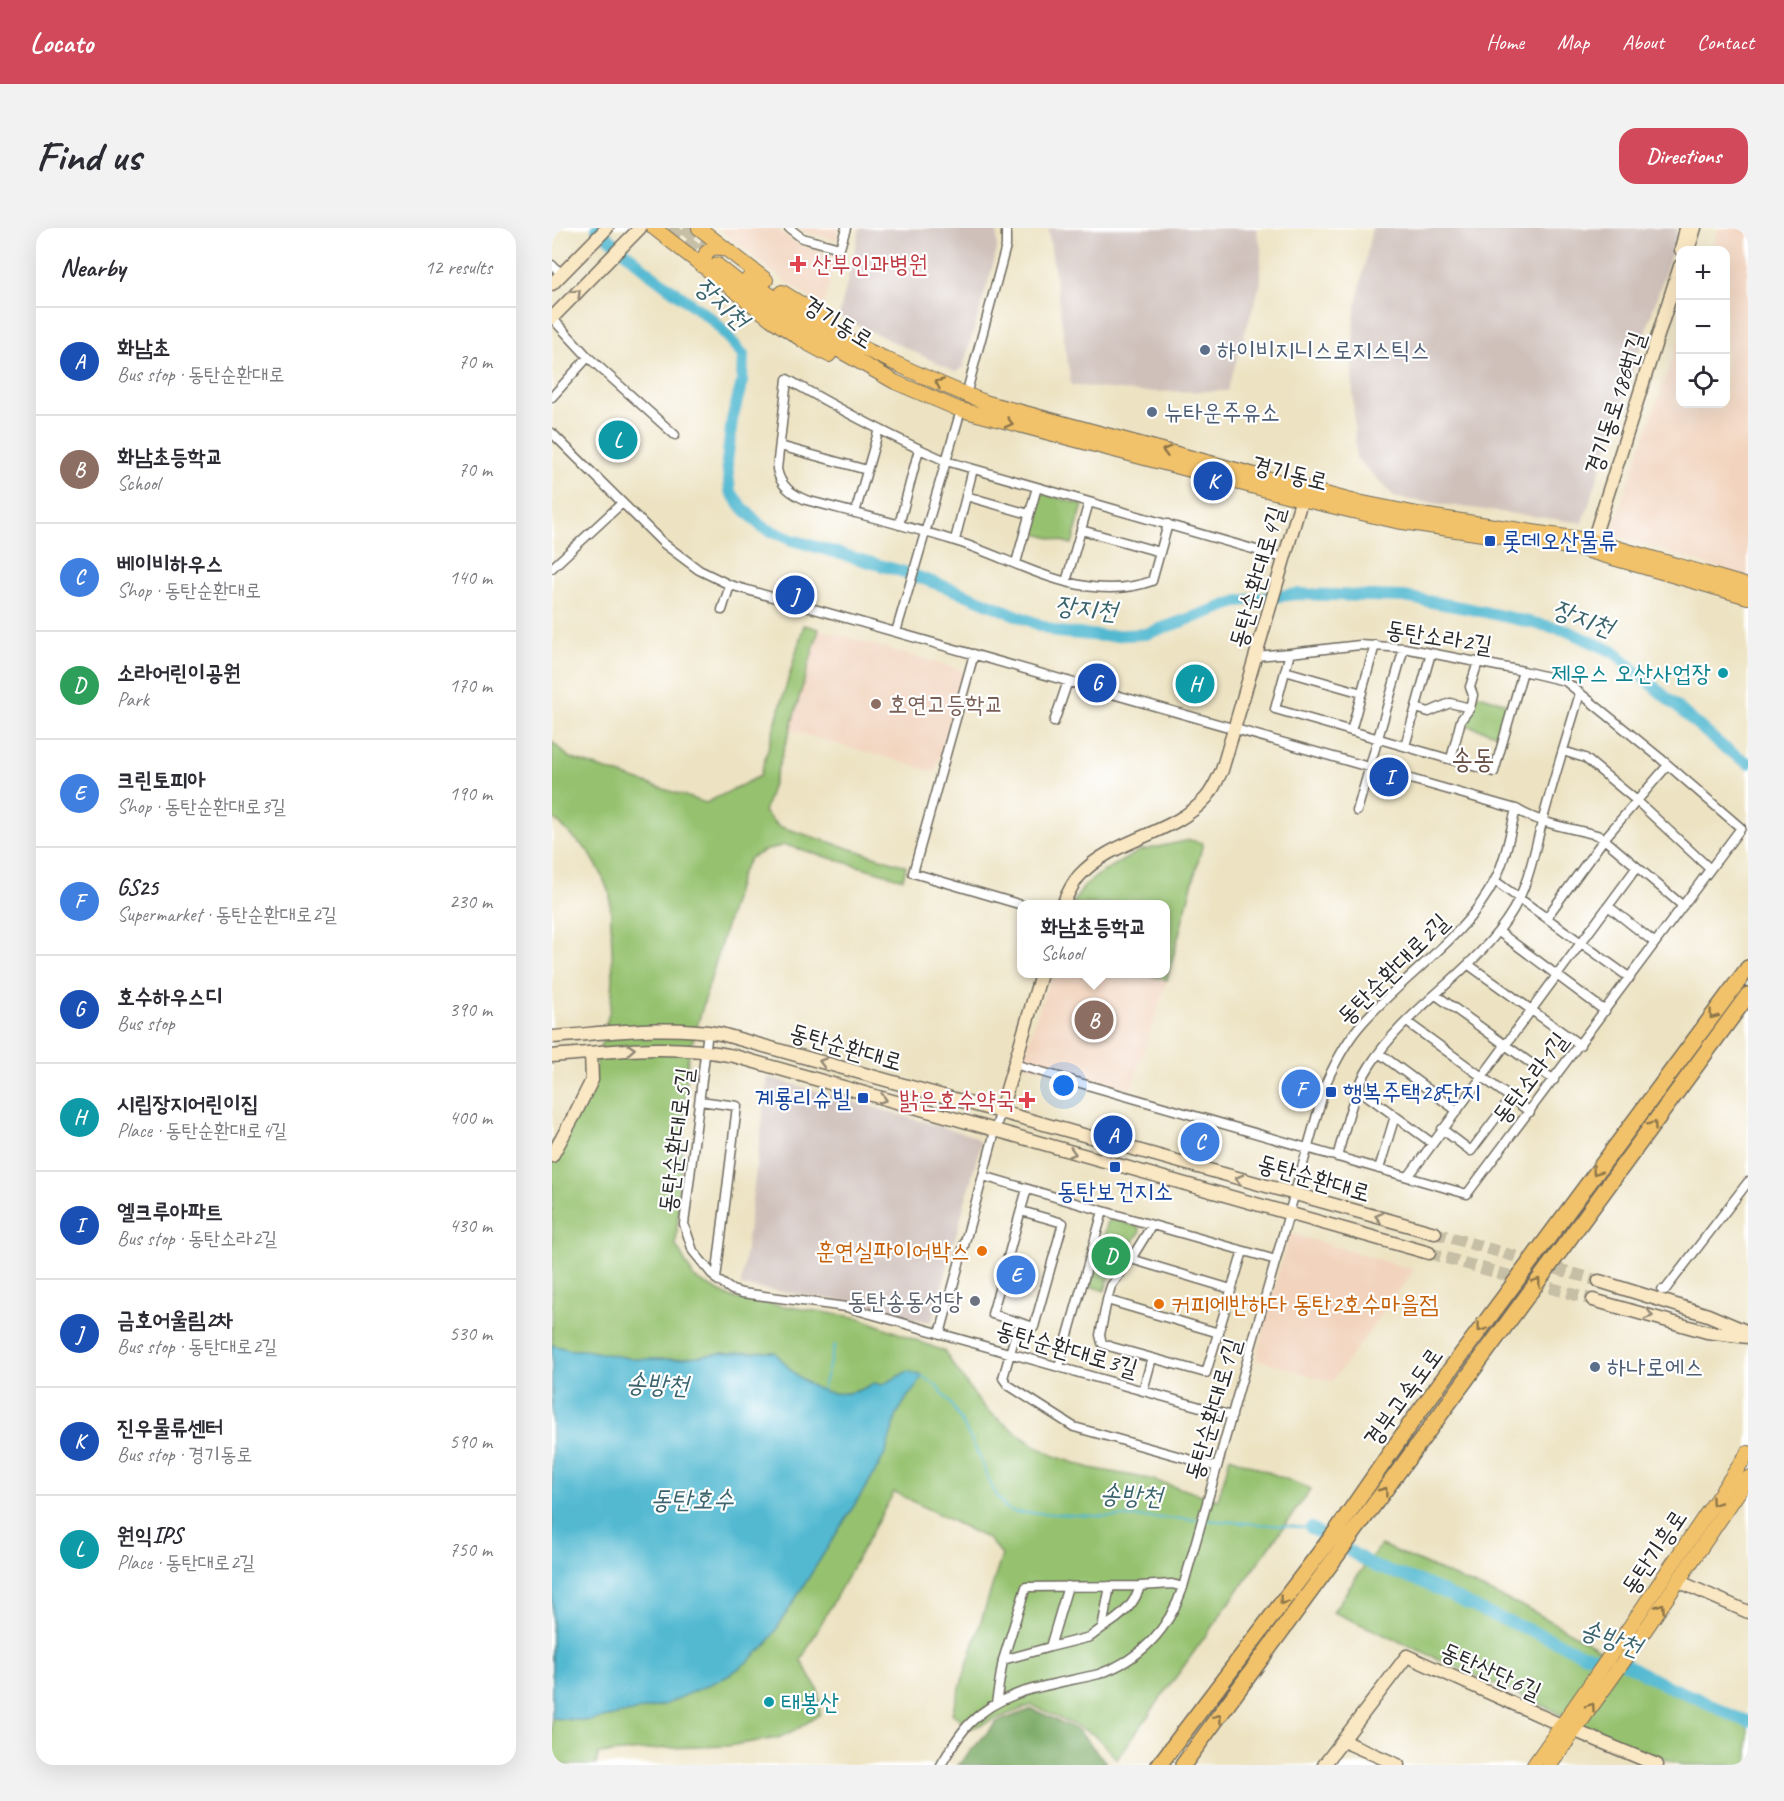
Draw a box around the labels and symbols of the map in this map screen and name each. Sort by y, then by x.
place label: 산부인과병원 [812,249,928,279]
marker: 산부인과병원 [789,255,807,273]
water label: 장지천 [688,270,758,339]
one-way arrow [570,289,580,300]
street label: 경기동로 [797,289,879,355]
street label: 경기동로186번길 [1578,328,1652,478]
place label: 하이비지니스로지스틱스 [1217,335,1429,365]
marker: 하이비지니스로지스틱스 [1198,343,1212,357]
one-way arrow [935,379,946,391]
place label: 뉴타운주유소 [1164,397,1280,427]
marker: 뉴타운주유소 [1145,405,1159,419]
one-way arrow [1004,415,1014,428]
pin: L [598,418,638,462]
one-way arrow [1162,445,1172,458]
street label: 경기동로 [1249,449,1331,497]
pin: K [1194,458,1232,504]
street label: 동탄순환대로4길 [1222,503,1292,651]
place label: 롯데오산물류 [1502,526,1618,556]
marker: 롯데오산물류 [1483,534,1497,548]
pin: J [776,572,814,617]
water label: 장지천 [1053,588,1122,628]
water label: 장지천 [1548,592,1621,645]
street label: 동탄소라2길 [1384,614,1494,660]
place label: 제우스 오산사업장 [1551,658,1711,688]
pin: G [1078,660,1116,706]
pin: H [1176,662,1214,706]
marker: 제우스 오산사업장 [1716,666,1730,680]
place label: 호연고등학교 [888,689,1004,719]
marker: 호연고등학교 [869,697,883,711]
district label: 송동 [1451,742,1495,776]
pin: I [1370,754,1408,800]
street label: 동탄순환대로2길 [1331,907,1455,1031]
pin: B [1074,998,1114,1042]
one-way arrow [1709,1008,1720,1019]
street label: 동탄순환대로 [786,1017,906,1077]
street label: 동탄소라1길 [1486,1026,1574,1130]
one-way arrow [627,1043,636,1056]
one-way arrow [818,1057,829,1069]
street label: 동탄순환대로5길 [652,1066,700,1214]
pin: F [1282,1066,1320,1112]
your location [1049,1071,1078,1100]
place label: 행복주택28단지 [1343,1077,1480,1107]
place label: 계룡리슈빌 [754,1083,852,1113]
place label: 밝은호수약국 [899,1085,1015,1115]
marker: 행복주택28단지 [1324,1085,1338,1099]
marker: 계룡리슈빌 [856,1091,870,1105]
one-way arrow [877,1092,888,1104]
marker: 밝은호수약국 [1020,1093,1034,1107]
pin: A [1094,1112,1132,1158]
pin: C [1180,1120,1220,1164]
one-way arrow [1645,1121,1656,1132]
one-way arrow [1067,1145,1077,1158]
street label: 동탄순환대로 [1254,1148,1374,1208]
marker: 동탄보건지소 [1108,1160,1122,1174]
one-way arrow [1592,1164,1603,1175]
one-way arrow [1234,1173,1244,1186]
place label: 동탄보건지소 [1057,1176,1173,1206]
one-way arrow [1374,1212,1384,1225]
pin: D [1092,1234,1130,1278]
place label: 훈연실파이어박스 [816,1236,970,1266]
marker: 훈연실파이어박스 [975,1244,989,1258]
pin: E [996,1252,1036,1298]
one-way arrow [1530,1278,1541,1289]
place label: 동탄송동성당 [847,1286,963,1316]
place label: 커피에반하다 동탄2호수마을점 [1171,1289,1439,1319]
marker: 동탄송동성당 [968,1294,982,1308]
marker: 커피에반하다 동탄2호수마을점 [1152,1297,1166,1311]
one-way arrow [1644,1308,1654,1321]
street label: 동탄순환대로3길 [993,1314,1141,1384]
one-way arrow [1477,1322,1488,1333]
street label: 동탄순환대로1길 [1178,1335,1248,1483]
street label: 경부고속도로 [1357,1341,1449,1453]
place label: 하나로에스 [1607,1352,1704,1382]
marker: 하나로에스 [1588,1360,1602,1374]
water label: 송방천 [625,1366,692,1402]
water label: 송방천 [1099,1477,1166,1513]
water label: 동탄호수 [650,1483,734,1516]
one-way arrow [1377,1486,1388,1497]
one-way arrow [1711,1495,1722,1506]
street label: 동탄기흥로 [1615,1504,1693,1600]
one-way arrow [1279,1595,1290,1606]
one-way arrow [1654,1603,1665,1614]
water label: 송방천 [1576,1612,1649,1665]
street label: 동탄산단6길 [1436,1635,1546,1707]
place label: 태봉산 [781,1687,839,1717]
marker: 태봉산 [762,1695,776,1709]
one-way arrow [1583,1703,1594,1714]
one-way arrow [1211,1714,1222,1725]

